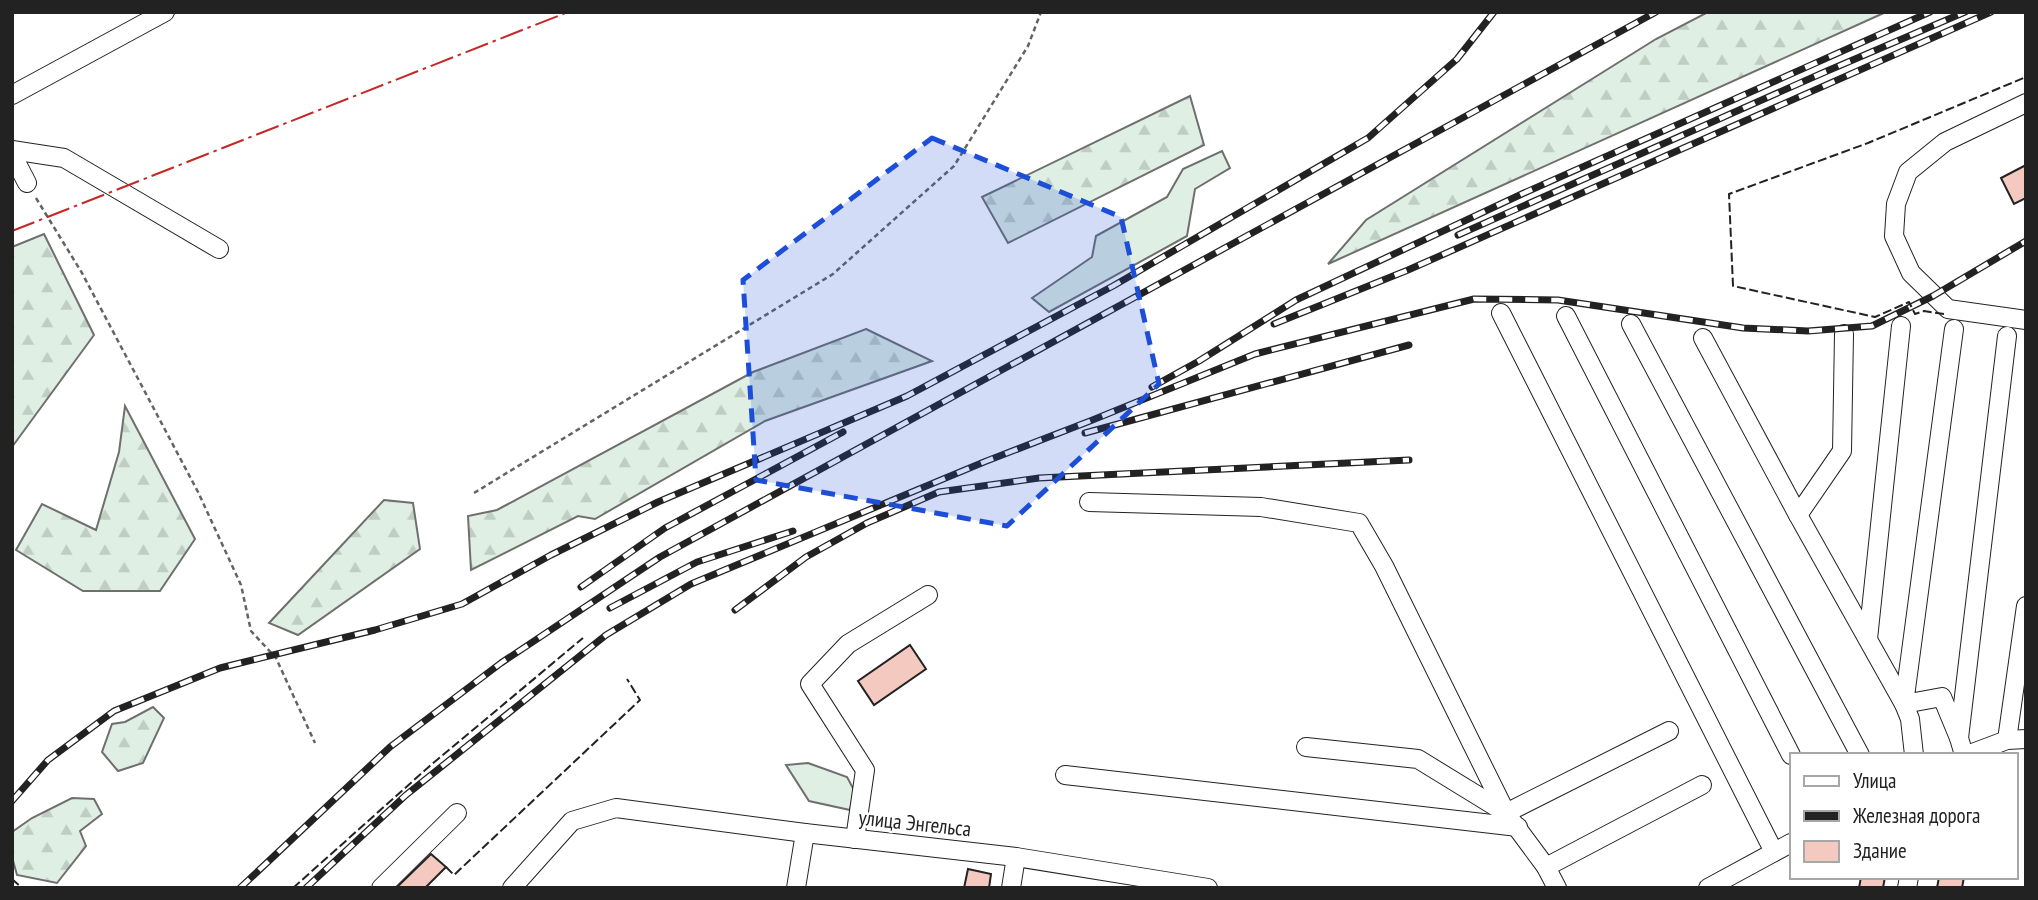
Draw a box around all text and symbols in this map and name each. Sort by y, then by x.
legend [1790,753,2017,879]
text: Улица [1853,767,1896,794]
text: Железная дорога [1852,802,1980,829]
street label: улица Энгельса [857,804,973,842]
text: Здание [1853,837,1907,864]

